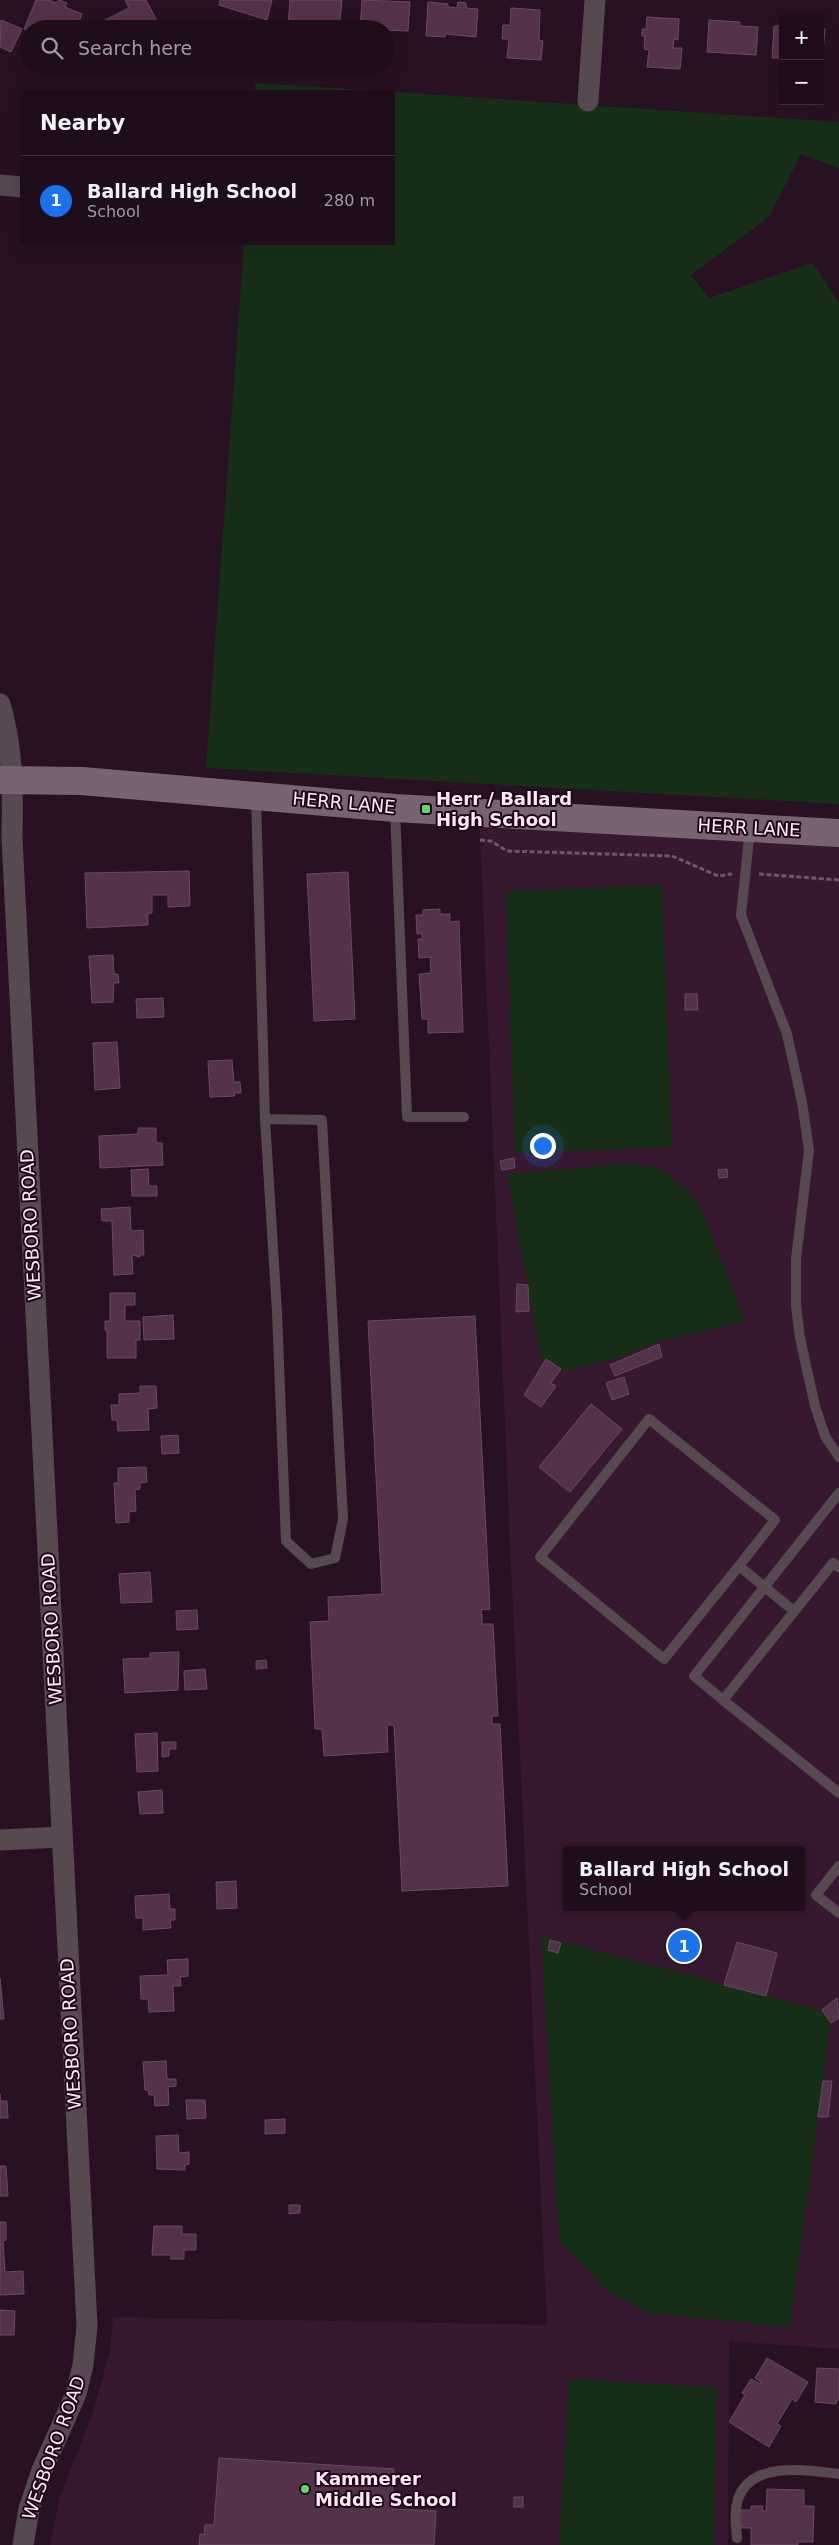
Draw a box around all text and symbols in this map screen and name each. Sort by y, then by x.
map controls [779,15,824,105]
button: + [779,15,824,60]
search box [20,20,395,75]
icon: search [38,34,66,62]
text: Search here [78,37,192,59]
button: − [779,60,824,105]
text: Nearby [40,111,125,135]
text: Ballard High School [87,180,297,202]
text: 1 [50,191,62,210]
text: 280 m [324,191,375,210]
text: School [87,202,140,221]
street label: HERR LANE [292,788,396,817]
place label: Herr / Ballard High School [436,788,572,830]
marker: Herr / Ballard High School [420,803,432,815]
street label: HERR LANE [697,814,801,841]
your location [530,1133,556,1159]
street label: WESBORO ROAD [16,1149,45,1301]
street label: WESBORO ROAD [37,1553,66,1705]
popup [563,1846,805,1911]
text: Ballard High School [579,1858,789,1880]
text: School [579,1880,632,1899]
pin: 1 [668,1927,700,1965]
street label: WESBORO ROAD [56,1958,85,2110]
street label: WESBORO ROAD [18,2373,89,2523]
place label: Kammerer Middle School [315,2468,457,2510]
marker: Kammerer Middle School [299,2483,311,2495]

